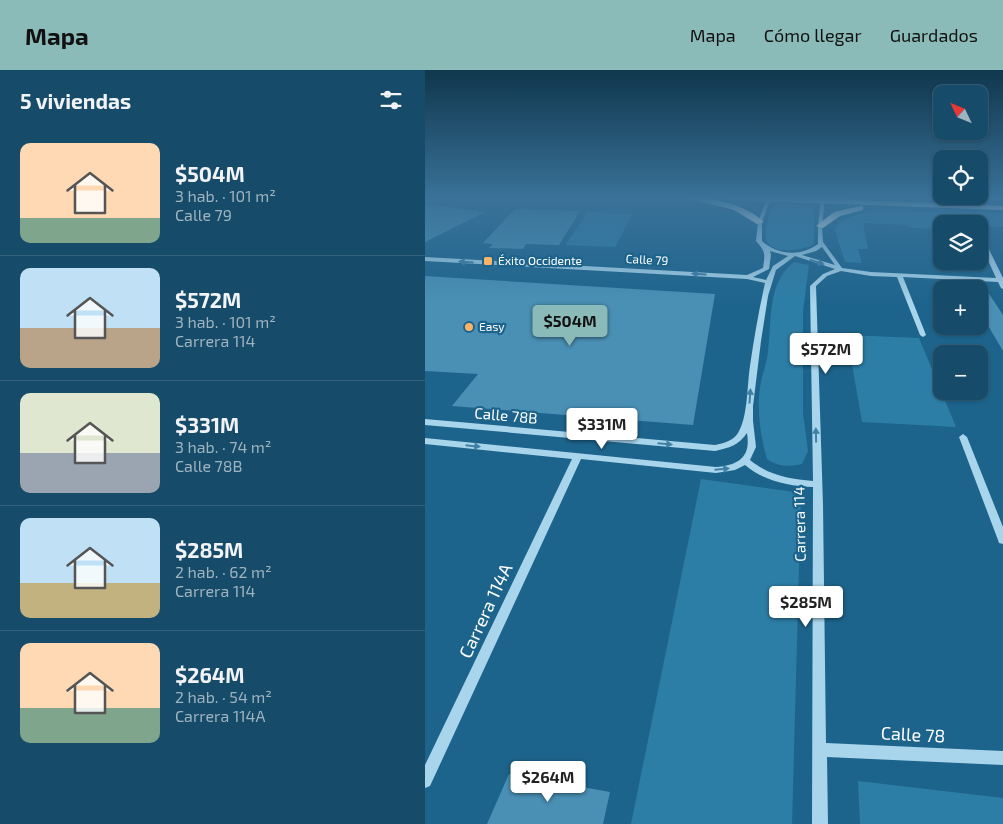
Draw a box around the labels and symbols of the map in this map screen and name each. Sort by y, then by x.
north arrow [933,85,987,140]
street label: Calle 79 [625,251,669,267]
place label: Éxito Occidente [498,253,582,267]
marker: Éxito Occidente [482,255,494,267]
one-way arrow [458,257,474,265]
one-way arrow [810,259,825,266]
one-way arrow [690,270,706,278]
pin: $504M [535,304,605,347]
place label: Easy [479,319,505,333]
marker: Easy [463,321,475,333]
pin: $572M [791,332,861,375]
one-way arrow [746,387,754,403]
street label: Calle 78B [474,403,538,427]
pin: $331M [567,408,637,450]
one-way arrow [812,427,820,443]
one-way arrow [657,441,673,449]
one-way arrow [466,442,482,450]
one-way arrow [715,465,731,473]
street label: Carrera 114 [789,486,809,562]
street label: Carrera 114A [454,559,517,661]
pin: $285M [771,586,841,628]
street label: Calle 78 [880,721,946,747]
pin: $264M [513,760,583,803]

